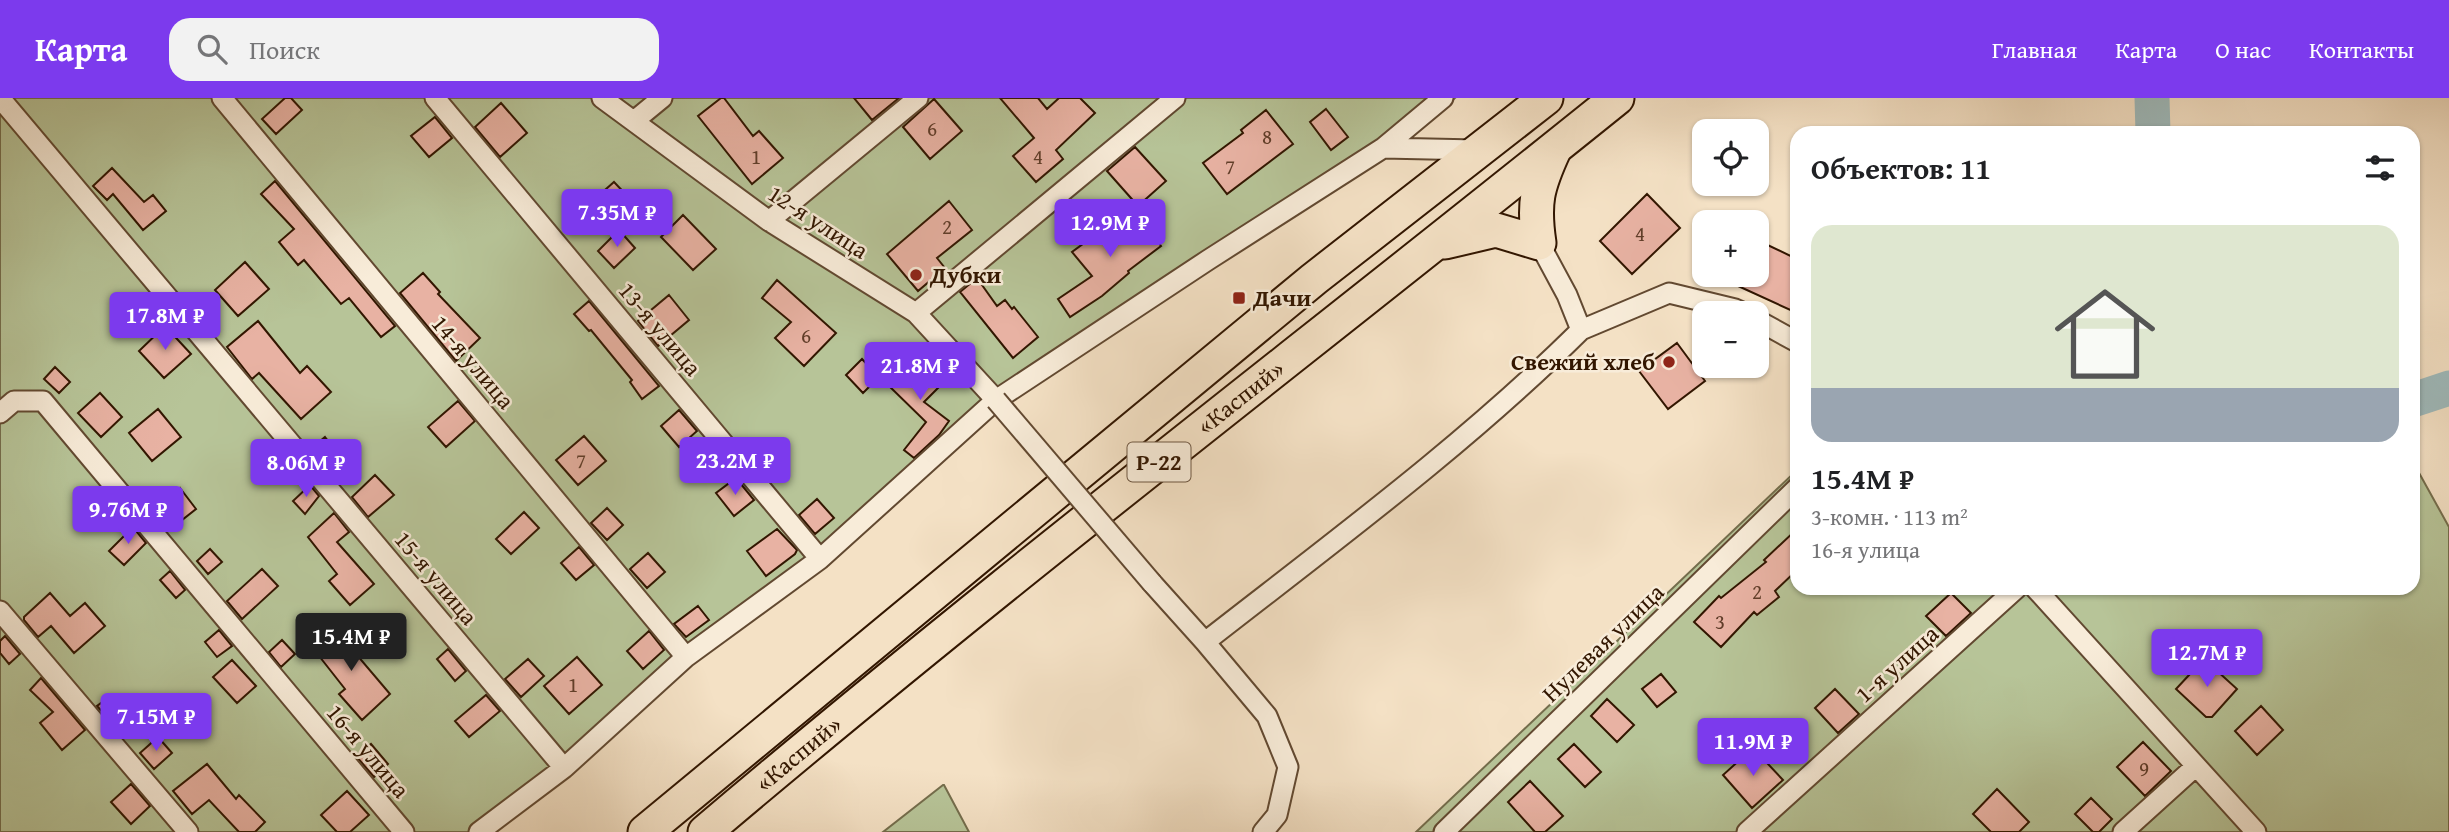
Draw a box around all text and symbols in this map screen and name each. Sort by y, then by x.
search box [169,18,659,81]
text: Карта [35,25,127,73]
icon: search [193,30,231,68]
text: Поиск [249,30,320,69]
text: Главная [1992,32,2077,67]
text: Карта [2115,32,2177,67]
text: О нас [2215,32,2271,67]
text: Контакты [2309,32,2414,67]
house number: 6 [927,113,937,144]
map controls [1692,119,1769,378]
button: locate [1692,119,1769,196]
house number: 8 [1262,121,1272,152]
house number: 1 [751,141,761,172]
house number: 4 [1033,141,1043,172]
text: Объектов: 11 [1811,146,1991,190]
icon: filters [2361,149,2399,187]
house number: 7 [1225,151,1235,182]
street label: 12-я улица [761,176,876,267]
pin: 7.35M ₽ [552,190,682,249]
text: 7.35M ₽ [577,195,657,228]
pin: 12.9M ₽ [1045,200,1175,259]
text: 12.9M ₽ [1070,205,1150,238]
button: + [1692,210,1769,287]
house number: 2 [942,211,952,242]
house number: 4 [1635,218,1645,249]
place label: Дубки [929,257,1001,292]
marker: Дубки [908,267,924,283]
icon: home [2042,271,2168,397]
street label: 13-я улица [610,274,711,384]
place label: Дачи [1252,280,1311,315]
marker: Дачи [1231,290,1247,306]
pin: 17.8M ₽ [100,292,230,352]
text: 17.8M ₽ [125,298,205,331]
button: − [1692,301,1769,378]
street label: 14-я улица [423,307,524,417]
house number: 6 [801,320,811,351]
pin: 21.8M ₽ [855,342,985,402]
place label: Свежий хлеб [1511,344,1655,379]
text: 21.8M ₽ [880,348,960,381]
street label: «Каспий» [1189,351,1292,442]
marker: Свежий хлеб [1661,354,1677,370]
pin: 23.2M ₽ [670,438,800,497]
pin: 8.06M ₽ [241,440,371,499]
road number: Р-22 [1128,442,1190,482]
text: 23.2M ₽ [695,443,775,476]
text: 8.06M ₽ [266,445,346,478]
house number: 7 [576,445,586,476]
text: 15.4M ₽ [1811,456,1914,500]
pin: 9.76M ₽ [63,486,193,546]
text: 9.76M ₽ [88,492,168,525]
text: 3-комн. · 113 m² [1811,500,1968,533]
street label: 15-я улица [386,523,487,633]
text: 16-я улица [1811,533,1920,566]
street label: Нулевая улица [1534,575,1672,710]
house number: 2 [1752,576,1762,607]
house number: 3 [1715,606,1725,637]
pin: 15.4M ₽ [286,614,416,673]
street label: 1-я улица [1847,616,1947,711]
text: 15.4M ₽ [311,619,391,652]
pin: 12.7M ₽ [2142,630,2272,689]
text: 12.7M ₽ [2167,635,2247,668]
house number: 1 [568,669,578,700]
pin: 7.15M ₽ [91,694,221,753]
street label: 16-я улица [318,696,419,806]
text: 7.15M ₽ [116,699,196,732]
street label: «Каспий» [747,707,849,800]
pin: 11.9M ₽ [1688,718,1818,778]
text: 11.9M ₽ [1713,724,1793,757]
house number: 9 [2139,753,2149,784]

